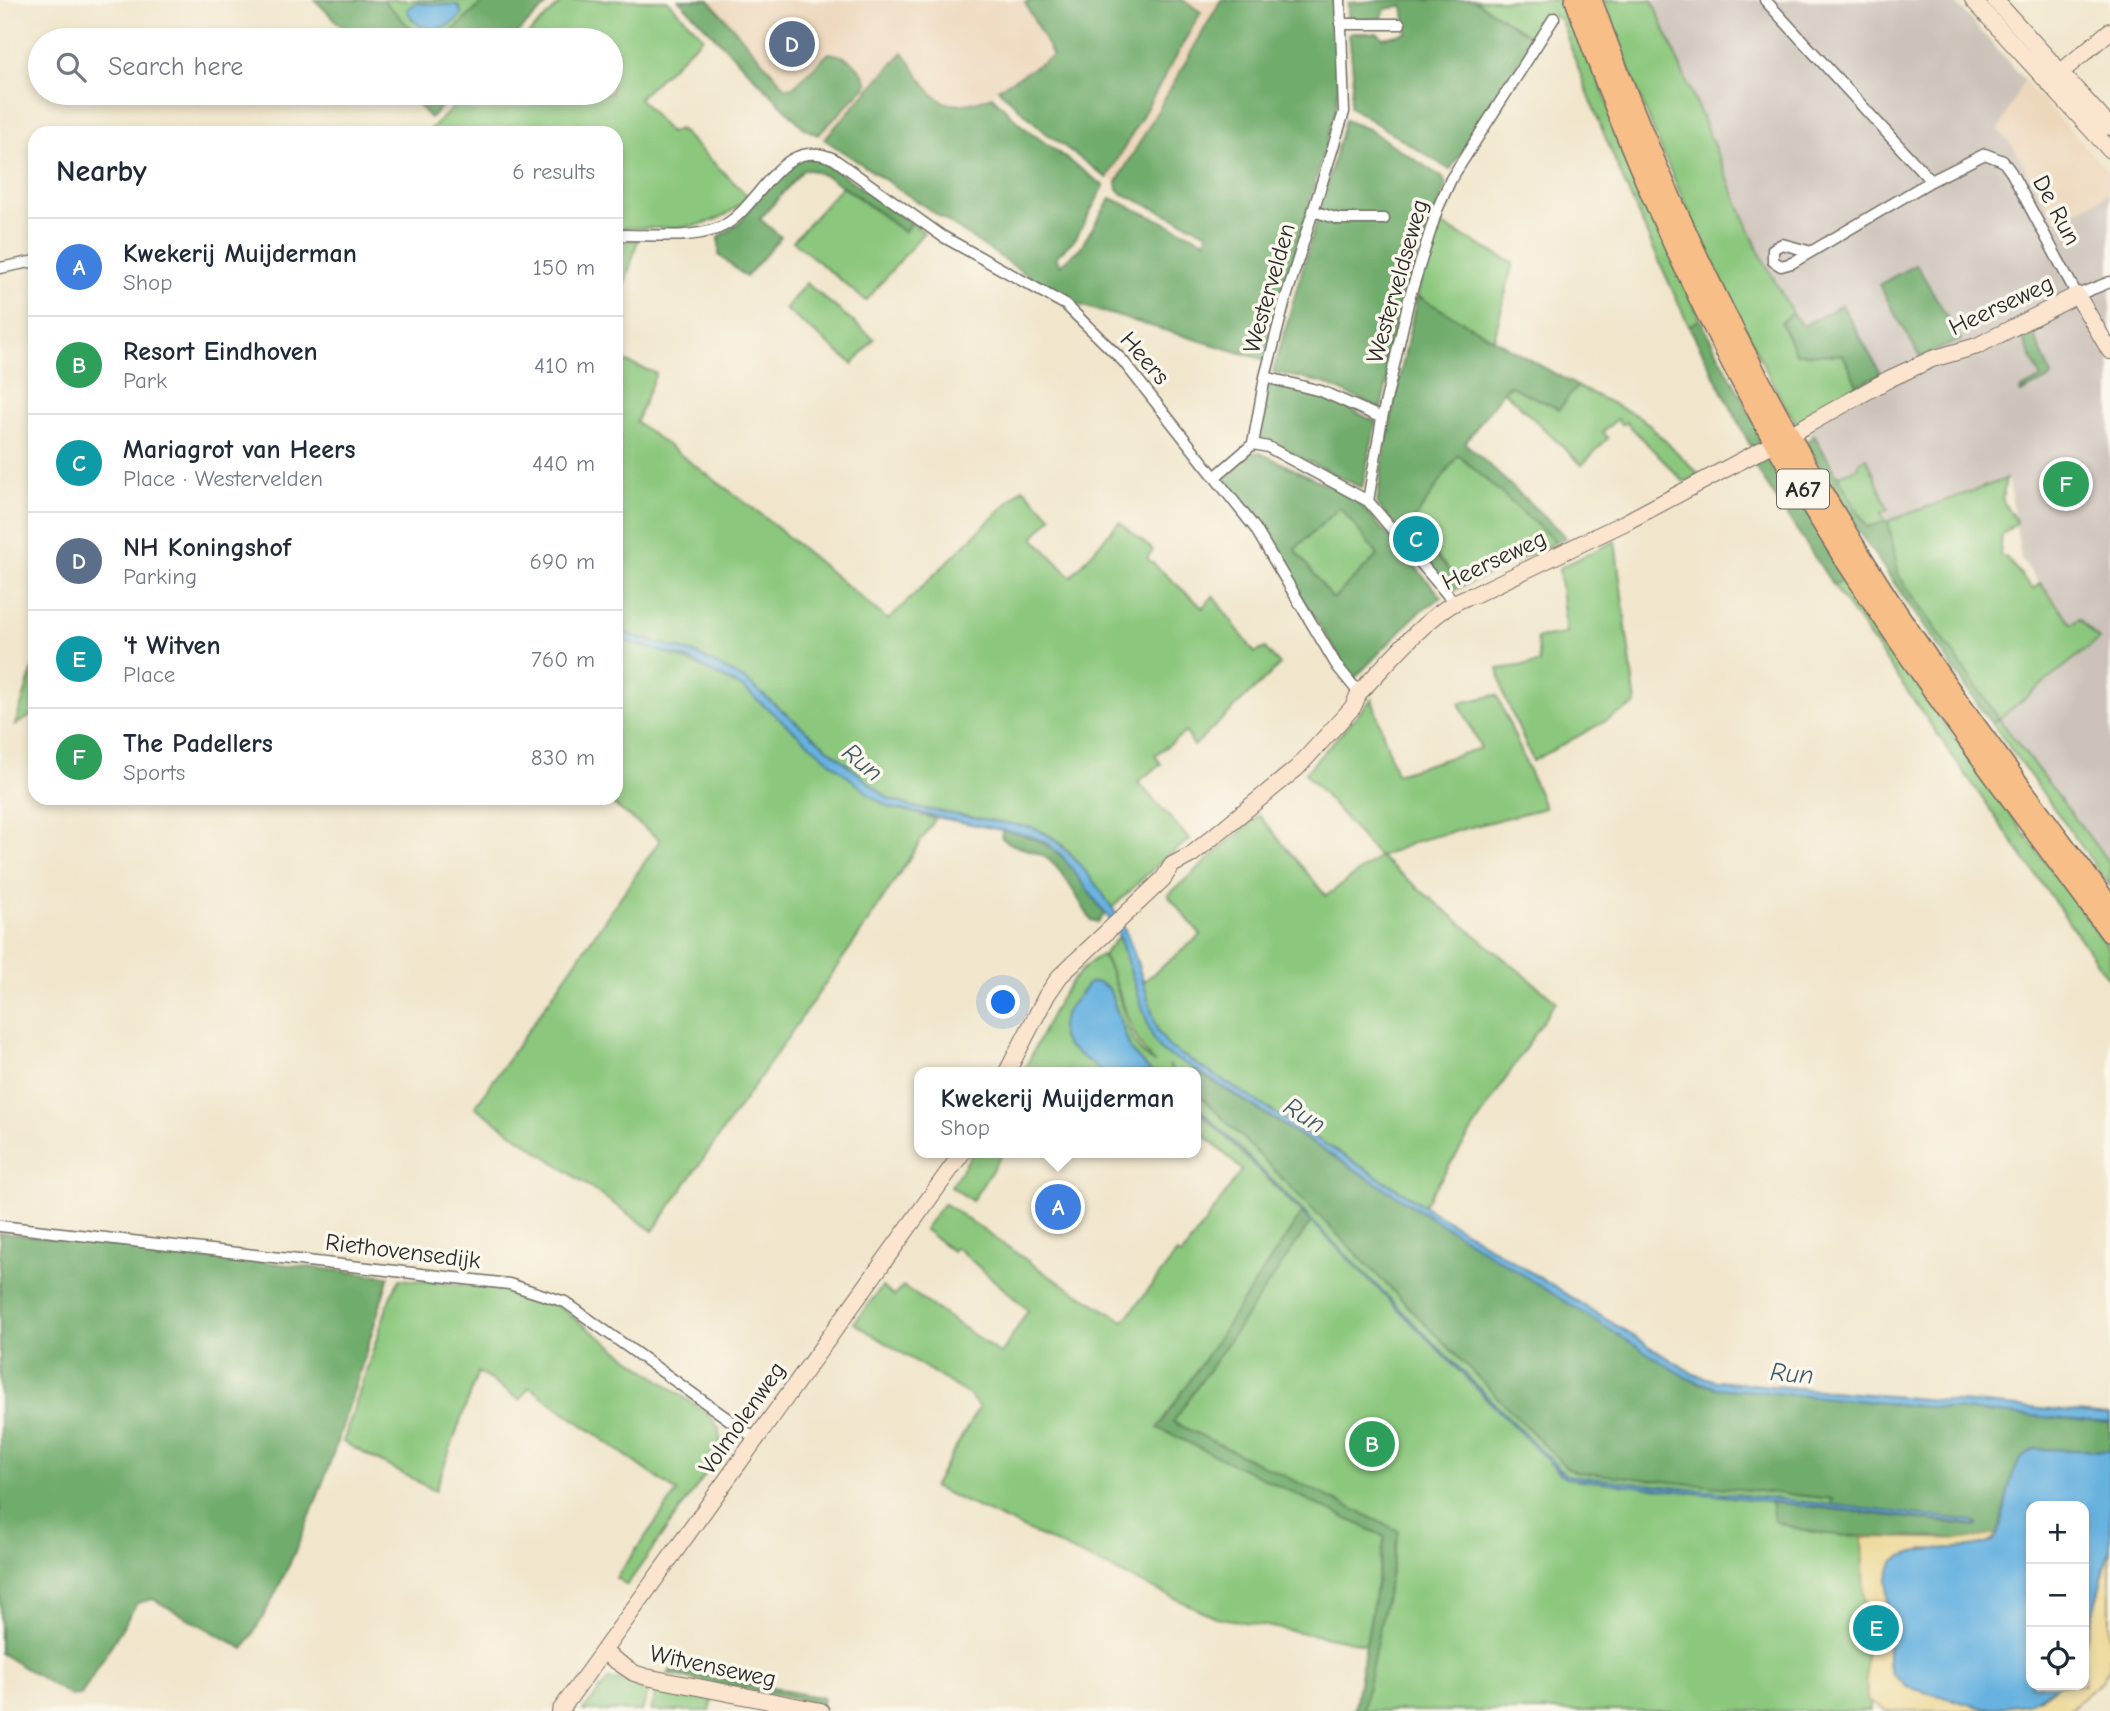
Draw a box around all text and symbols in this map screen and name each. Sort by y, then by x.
pin: D [769,18,815,70]
search box [28,28,623,105]
icon: search [52,48,90,86]
text: Search here [108,52,243,82]
text: Nearby [56,154,147,189]
text: 6 results [512,158,595,185]
street label: De Run [2027,170,2087,250]
street label: Westerveldseweg [1360,196,1434,366]
street label: Westervelden [1237,220,1301,356]
text: Kwekerij Muijderman [123,239,357,269]
text: A [73,254,85,281]
text: 150 m [533,254,595,281]
text: Shop [123,269,172,296]
street label: Heerseweg [1945,269,2057,341]
street label: Heers [1114,326,1176,390]
text: Resort Eindhoven [123,337,318,367]
text: B [72,352,86,379]
text: 410 m [534,352,595,379]
text: Park [123,367,167,394]
text: Mariagrot van Heers [123,435,355,465]
text: C [72,450,86,477]
text: 440 m [532,450,595,477]
pin: F [2043,458,2089,510]
text: Place · Westervelden [123,465,323,492]
road number: A67 [1777,470,1829,509]
pin: C [1393,513,1439,565]
street label: Heerseweg [1438,524,1550,596]
text: NH Koningshof [123,533,291,563]
text: D [72,548,86,575]
text: 690 m [530,548,595,575]
text: Parking [123,563,197,590]
text: 't Witven [123,631,221,661]
text: E [72,646,86,673]
text: 760 m [531,646,595,673]
text: Place [123,661,175,688]
text: The Padellers [123,729,273,759]
water label: Run [836,737,889,788]
text: F [72,744,86,771]
text: 830 m [531,744,595,771]
text: Sports [123,759,185,786]
your location [986,985,1020,1019]
popup [914,1067,1201,1158]
text: Kwekerij Muijderman [941,1084,1174,1114]
water label: Run [1278,1092,1331,1140]
text: Shop [941,1114,990,1141]
pin: A [1035,1181,1081,1233]
street label: Riethovensedijk [324,1228,483,1274]
street label: Volmolenweg [693,1356,791,1480]
water label: Run [1769,1357,1815,1391]
pin: B [1349,1418,1395,1470]
map controls [2026,1501,2089,1690]
button: + [2026,1501,2089,1564]
button: − [2026,1564,2089,1627]
pin: E [1853,1602,1899,1654]
button: locate [2026,1627,2089,1690]
street label: Witvenseweg [647,1639,779,1693]

